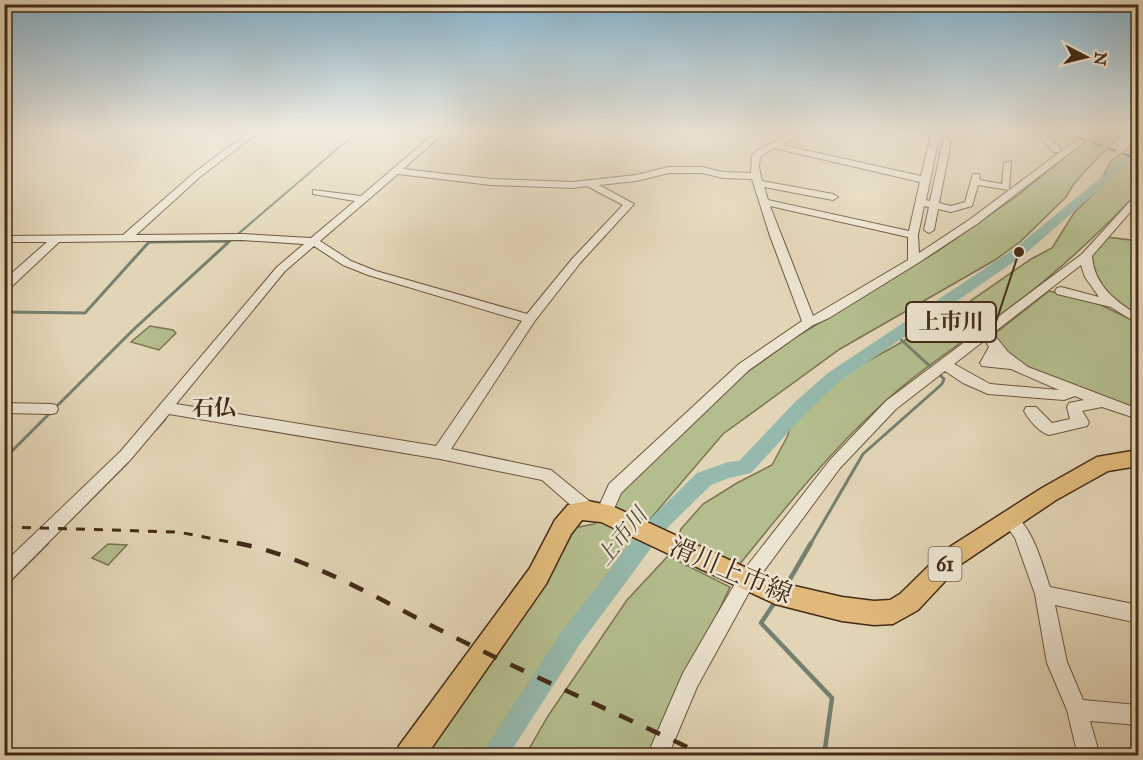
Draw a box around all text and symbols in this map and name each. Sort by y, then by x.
north arrow [1056,27,1116,87]
text: N [1090,51,1111,67]
callout: 上市川 [906,302,996,342]
text: 上市川 [918,308,984,335]
district label: 石仏 [192,394,236,421]
water label: 上市川 [590,501,654,570]
street label: 滑川上市線 [665,530,797,610]
road number: 61 [928,547,962,581]

